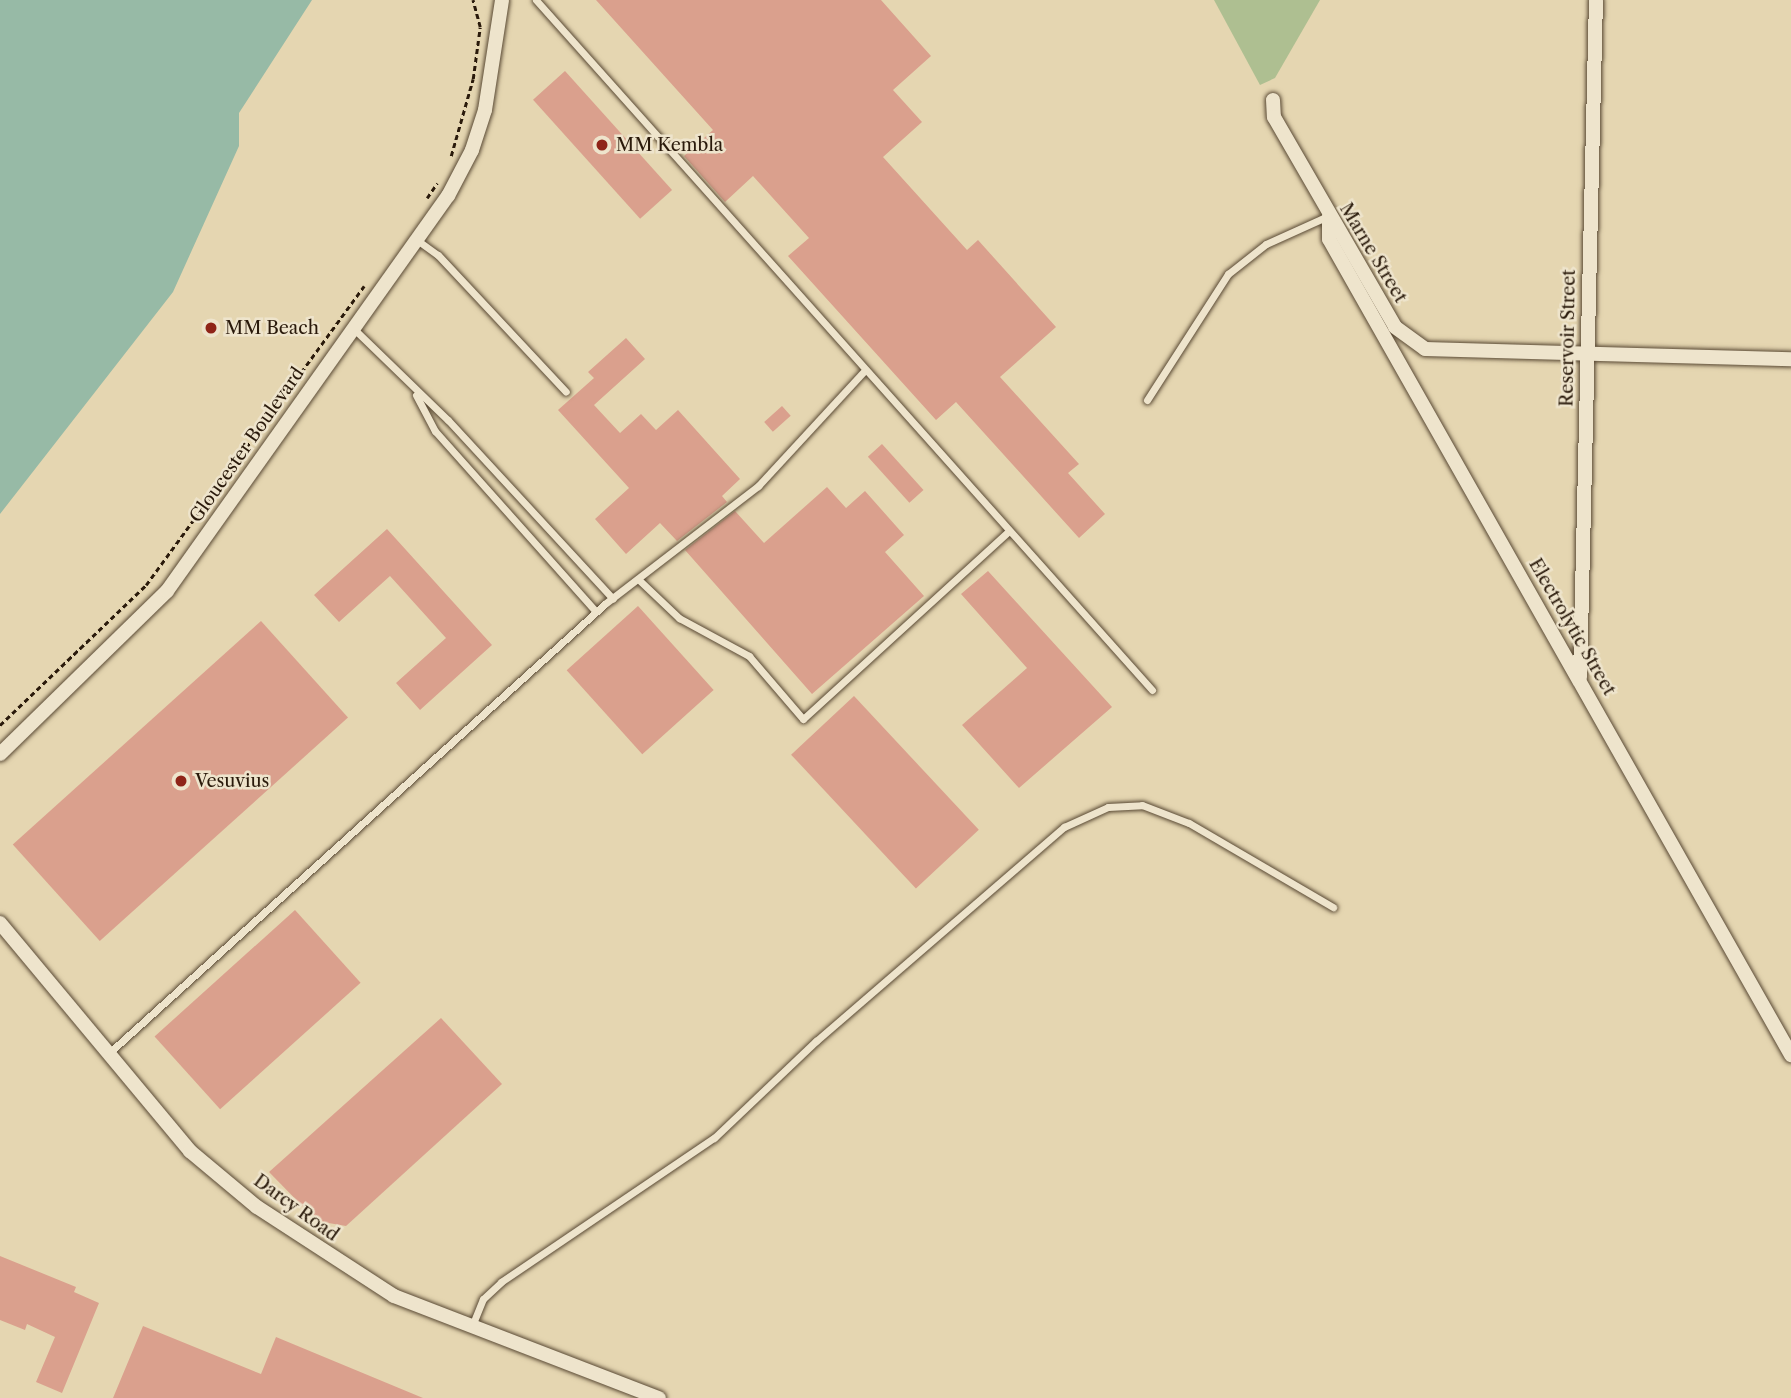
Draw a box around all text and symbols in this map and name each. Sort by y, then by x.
place label: MM Kembla [616,134,723,156]
marker: MM Kembla [594,137,610,153]
street label: Marne Street [1335,199,1411,307]
street label: Reservoir Street [1556,269,1580,407]
place label: MM Beach [225,317,319,339]
marker: MM Beach [203,320,219,336]
street label: Gloucester Boulevard [185,363,309,527]
street label: Electrolytic Street [1524,555,1620,699]
place label: Vesuvius [195,770,269,792]
marker: Vesuvius [173,773,189,789]
street label: Darcy Road [249,1170,343,1246]

